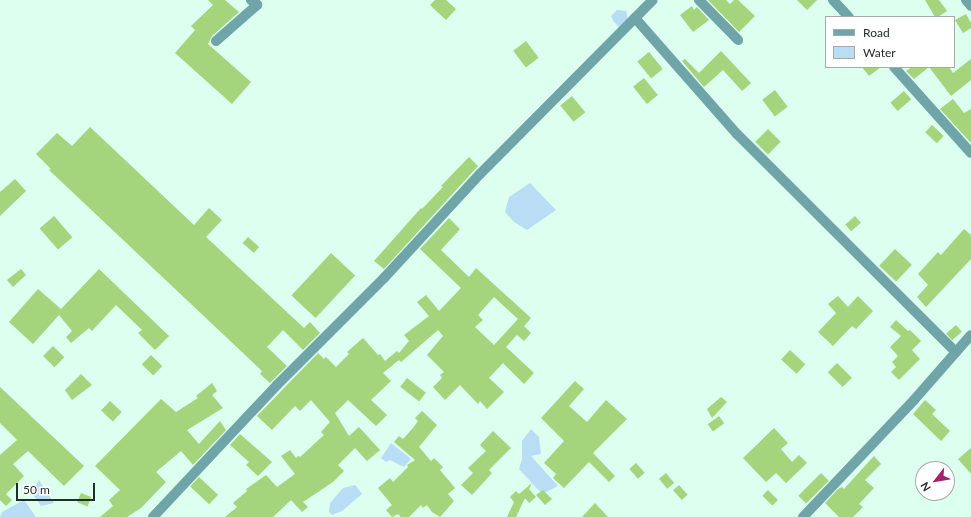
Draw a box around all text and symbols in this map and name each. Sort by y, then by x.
legend [825,16,955,68]
text: Road [863,25,890,40]
text: Water [863,45,896,60]
north arrow [915,461,955,501]
scale bar [18,475,97,501]
text: N [917,480,933,494]
text: 50 m [23,482,50,497]

